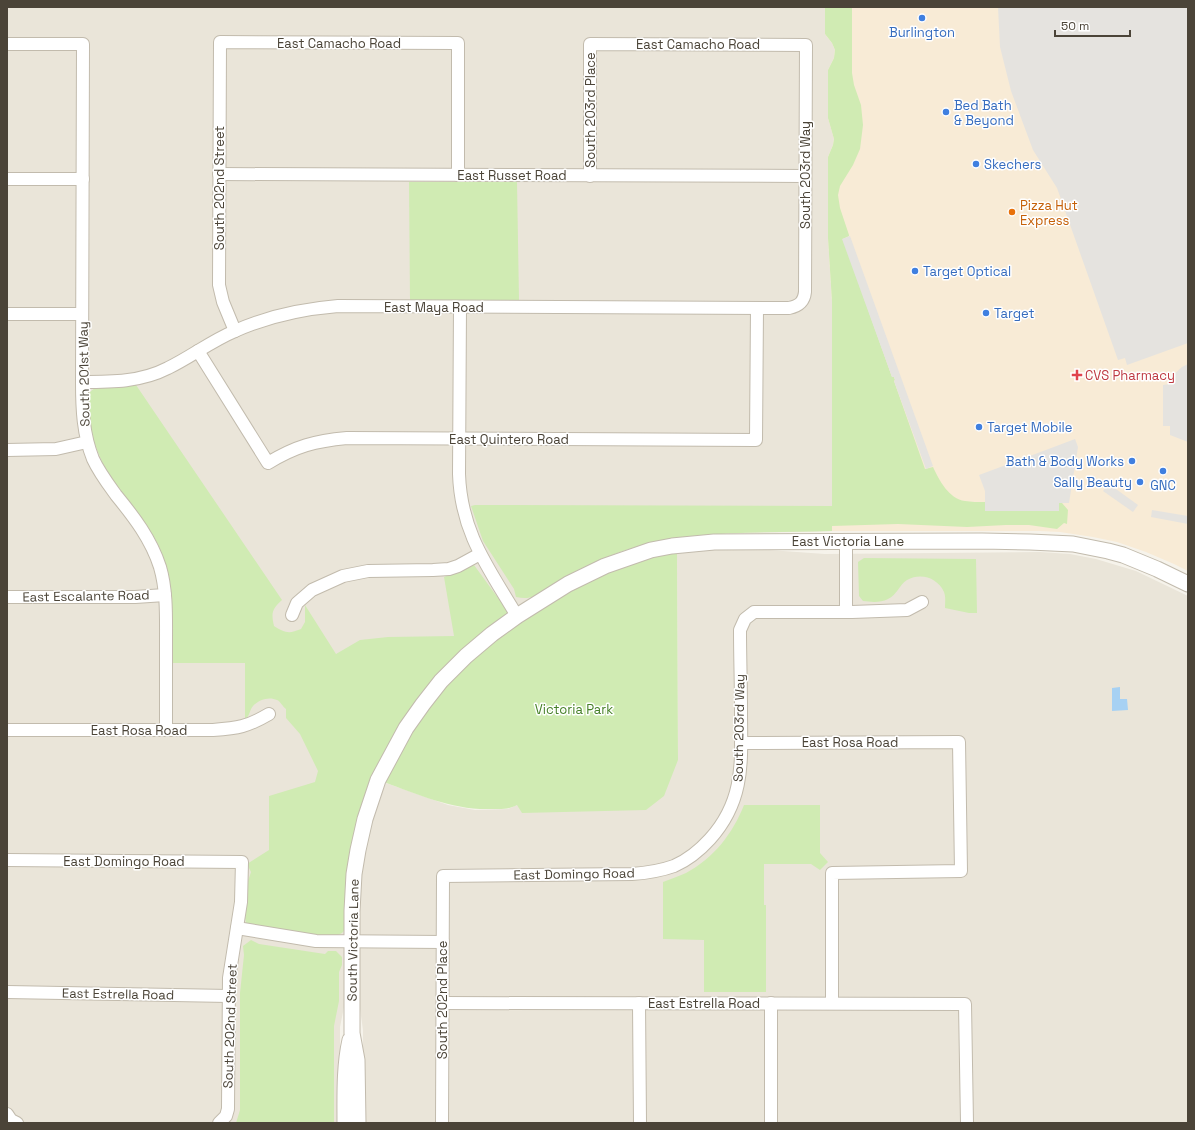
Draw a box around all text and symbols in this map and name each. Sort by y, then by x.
scale bar [1055,12,1130,38]
marker: Burlington [917,13,927,23]
text: 50 m [1061,18,1089,34]
place label: Burlington [889,24,955,41]
street label: East Camacho Road [277,35,401,52]
street label: East Camacho Road [636,36,760,53]
street label: South 203rd Place [582,52,599,168]
place label: Bed Bath & Beyond [954,97,1014,129]
marker: Bed Bath & Beyond [941,107,951,117]
street label: South 203rd Way [797,121,814,229]
street label: South 202nd Street [211,126,228,250]
place label: Skechers [984,156,1042,173]
marker: Skechers [971,159,981,169]
street label: East Russet Road [457,167,567,184]
place label: Pizza Hut Express [1020,197,1078,229]
marker: Pizza Hut Express [1007,207,1017,217]
place label: Target Optical [923,263,1011,280]
marker: Target Optical [910,266,920,276]
street label: East Maya Road [384,299,484,316]
place label: Target [994,305,1034,322]
marker: Target [981,308,991,318]
street label: South 201st Way [75,321,93,427]
place label: CVS Pharmacy [1085,367,1175,384]
marker: CVS Pharmacy [1072,370,1082,380]
place label: Target Mobile [987,419,1072,436]
marker: Target Mobile [974,422,984,432]
street label: East Quintero Road [449,431,569,448]
place label: Bath & Body Works [1006,453,1124,470]
marker: Bath & Body Works [1127,456,1137,466]
marker: GNC [1158,466,1168,476]
place label: Sally Beauty [1053,474,1132,491]
marker: Sally Beauty [1135,477,1145,487]
place label: GNC [1150,477,1176,494]
street label: East Victoria Lane [792,533,904,550]
street label: East Escalante Road [22,586,150,606]
street label: South 203rd Way [730,674,748,782]
park label: Victoria Park [535,701,613,718]
street label: East Rosa Road [91,722,187,739]
street label: East Rosa Road [802,734,898,751]
street label: East Domingo Road [63,853,185,870]
street label: East Domingo Road [513,864,635,884]
street label: South Victoria Lane [343,878,363,1002]
street label: South 202nd Place [434,941,451,1059]
street label: South 202nd Street [219,963,241,1089]
street label: East Estrella Road [62,985,174,1003]
street label: East Estrella Road [648,995,760,1012]

